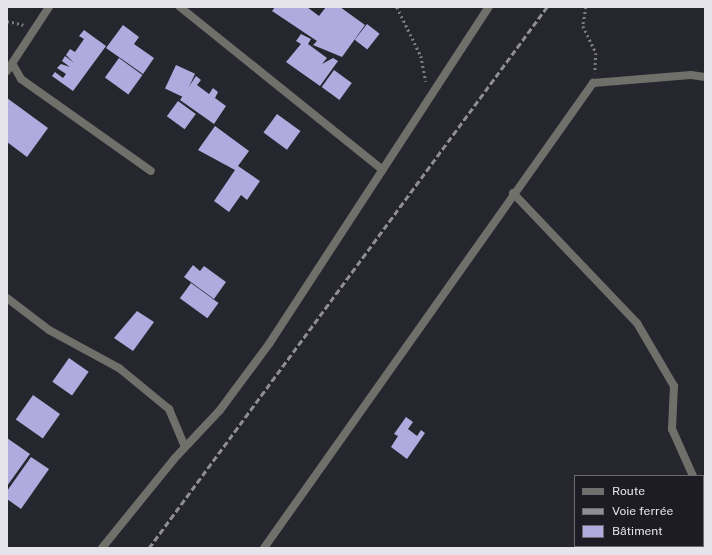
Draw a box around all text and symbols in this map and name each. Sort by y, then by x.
legend [574,475,704,547]
text: Route [612,484,645,498]
text: Voie ferrée [612,504,673,518]
text: Bâtiment [612,524,663,538]

